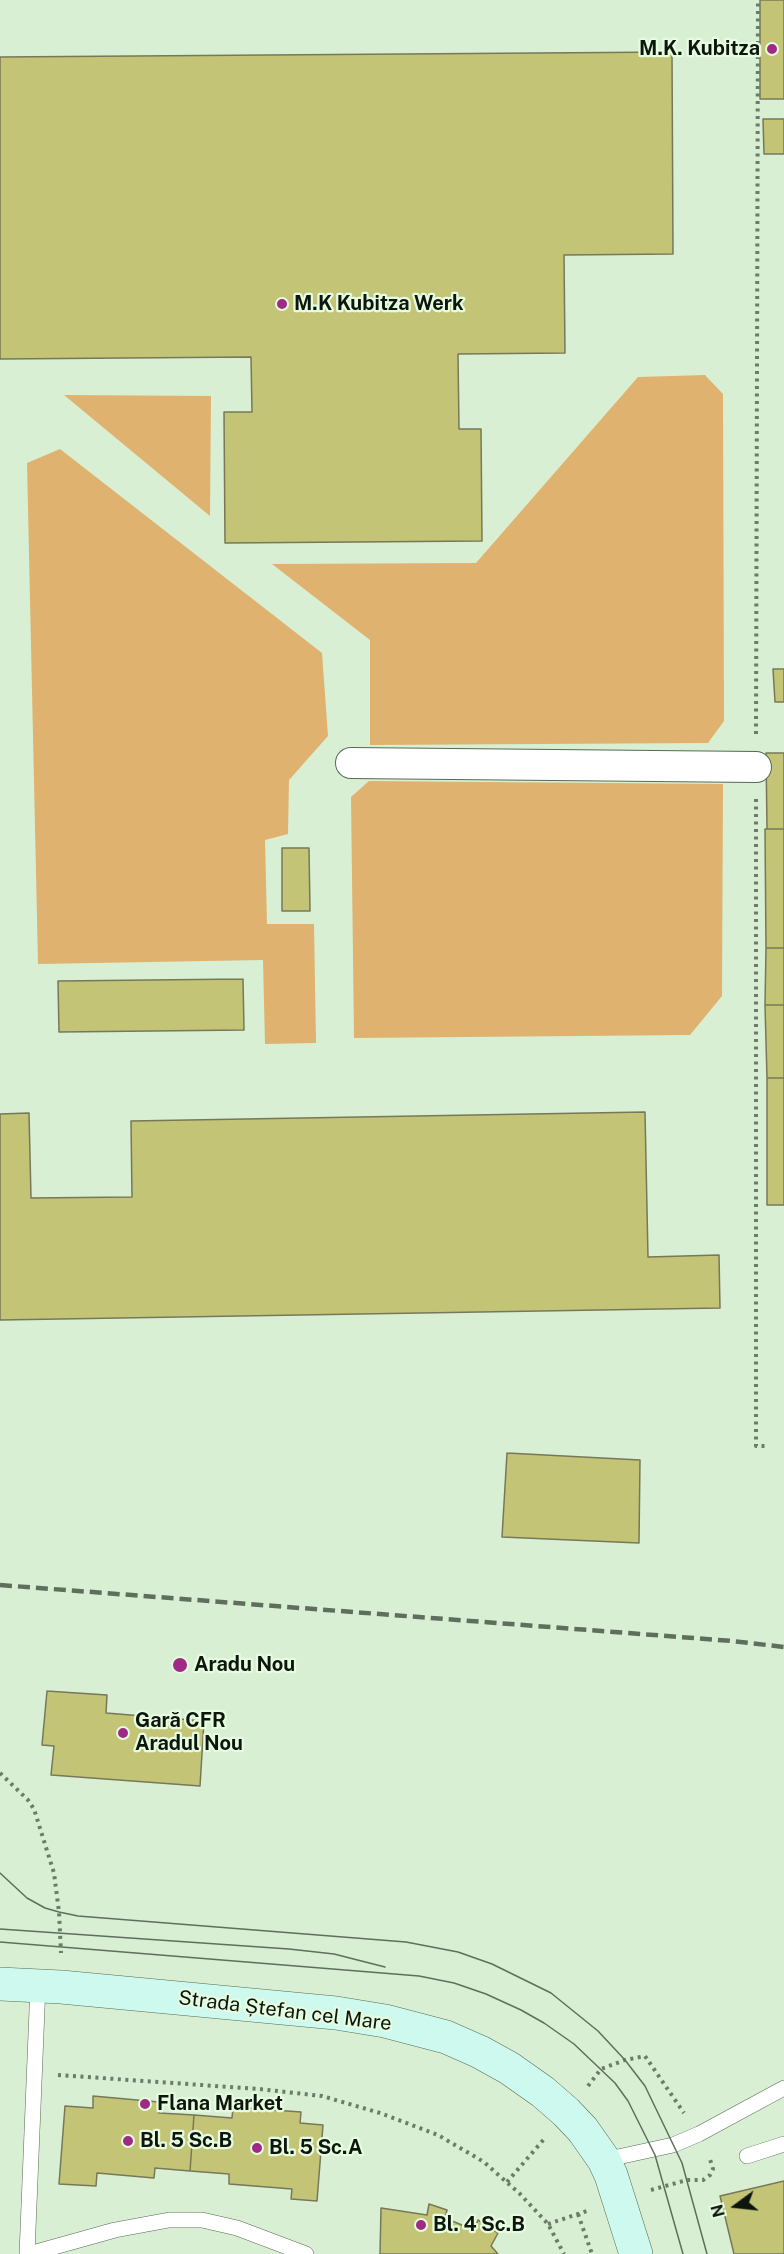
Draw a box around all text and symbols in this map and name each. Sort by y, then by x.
place label: M.K. Kubitza [639,37,760,61]
marker: M.K. Kubitza [765,42,779,56]
place label: M.K Kubitza Werk [294,292,464,316]
marker: M.K Kubitza Werk [275,297,289,311]
place label: Aradu Nou [194,1653,295,1677]
marker: Aradu Nou [171,1656,189,1674]
place label: Gară CFR Aradul Nou [135,1709,243,1756]
marker: Gară CFR Aradul Nou [116,1726,130,1740]
street label: Strada Ștefan cel Mare [177,1986,393,2036]
place label: Flana Market [157,2092,283,2116]
marker: Flana Market [138,2097,152,2111]
place label: Bl. 5 Sc.B [140,2129,232,2153]
marker: Bl. 5 Sc.B [121,2134,135,2148]
place label: Bl. 5 Sc.A [269,2136,363,2160]
marker: Bl. 5 Sc.A [250,2141,264,2155]
north arrow [706,2176,766,2236]
text: N [707,2202,729,2219]
place label: Bl. 4 Sc.B [433,2213,525,2237]
marker: Bl. 4 Sc.B [414,2218,428,2232]

